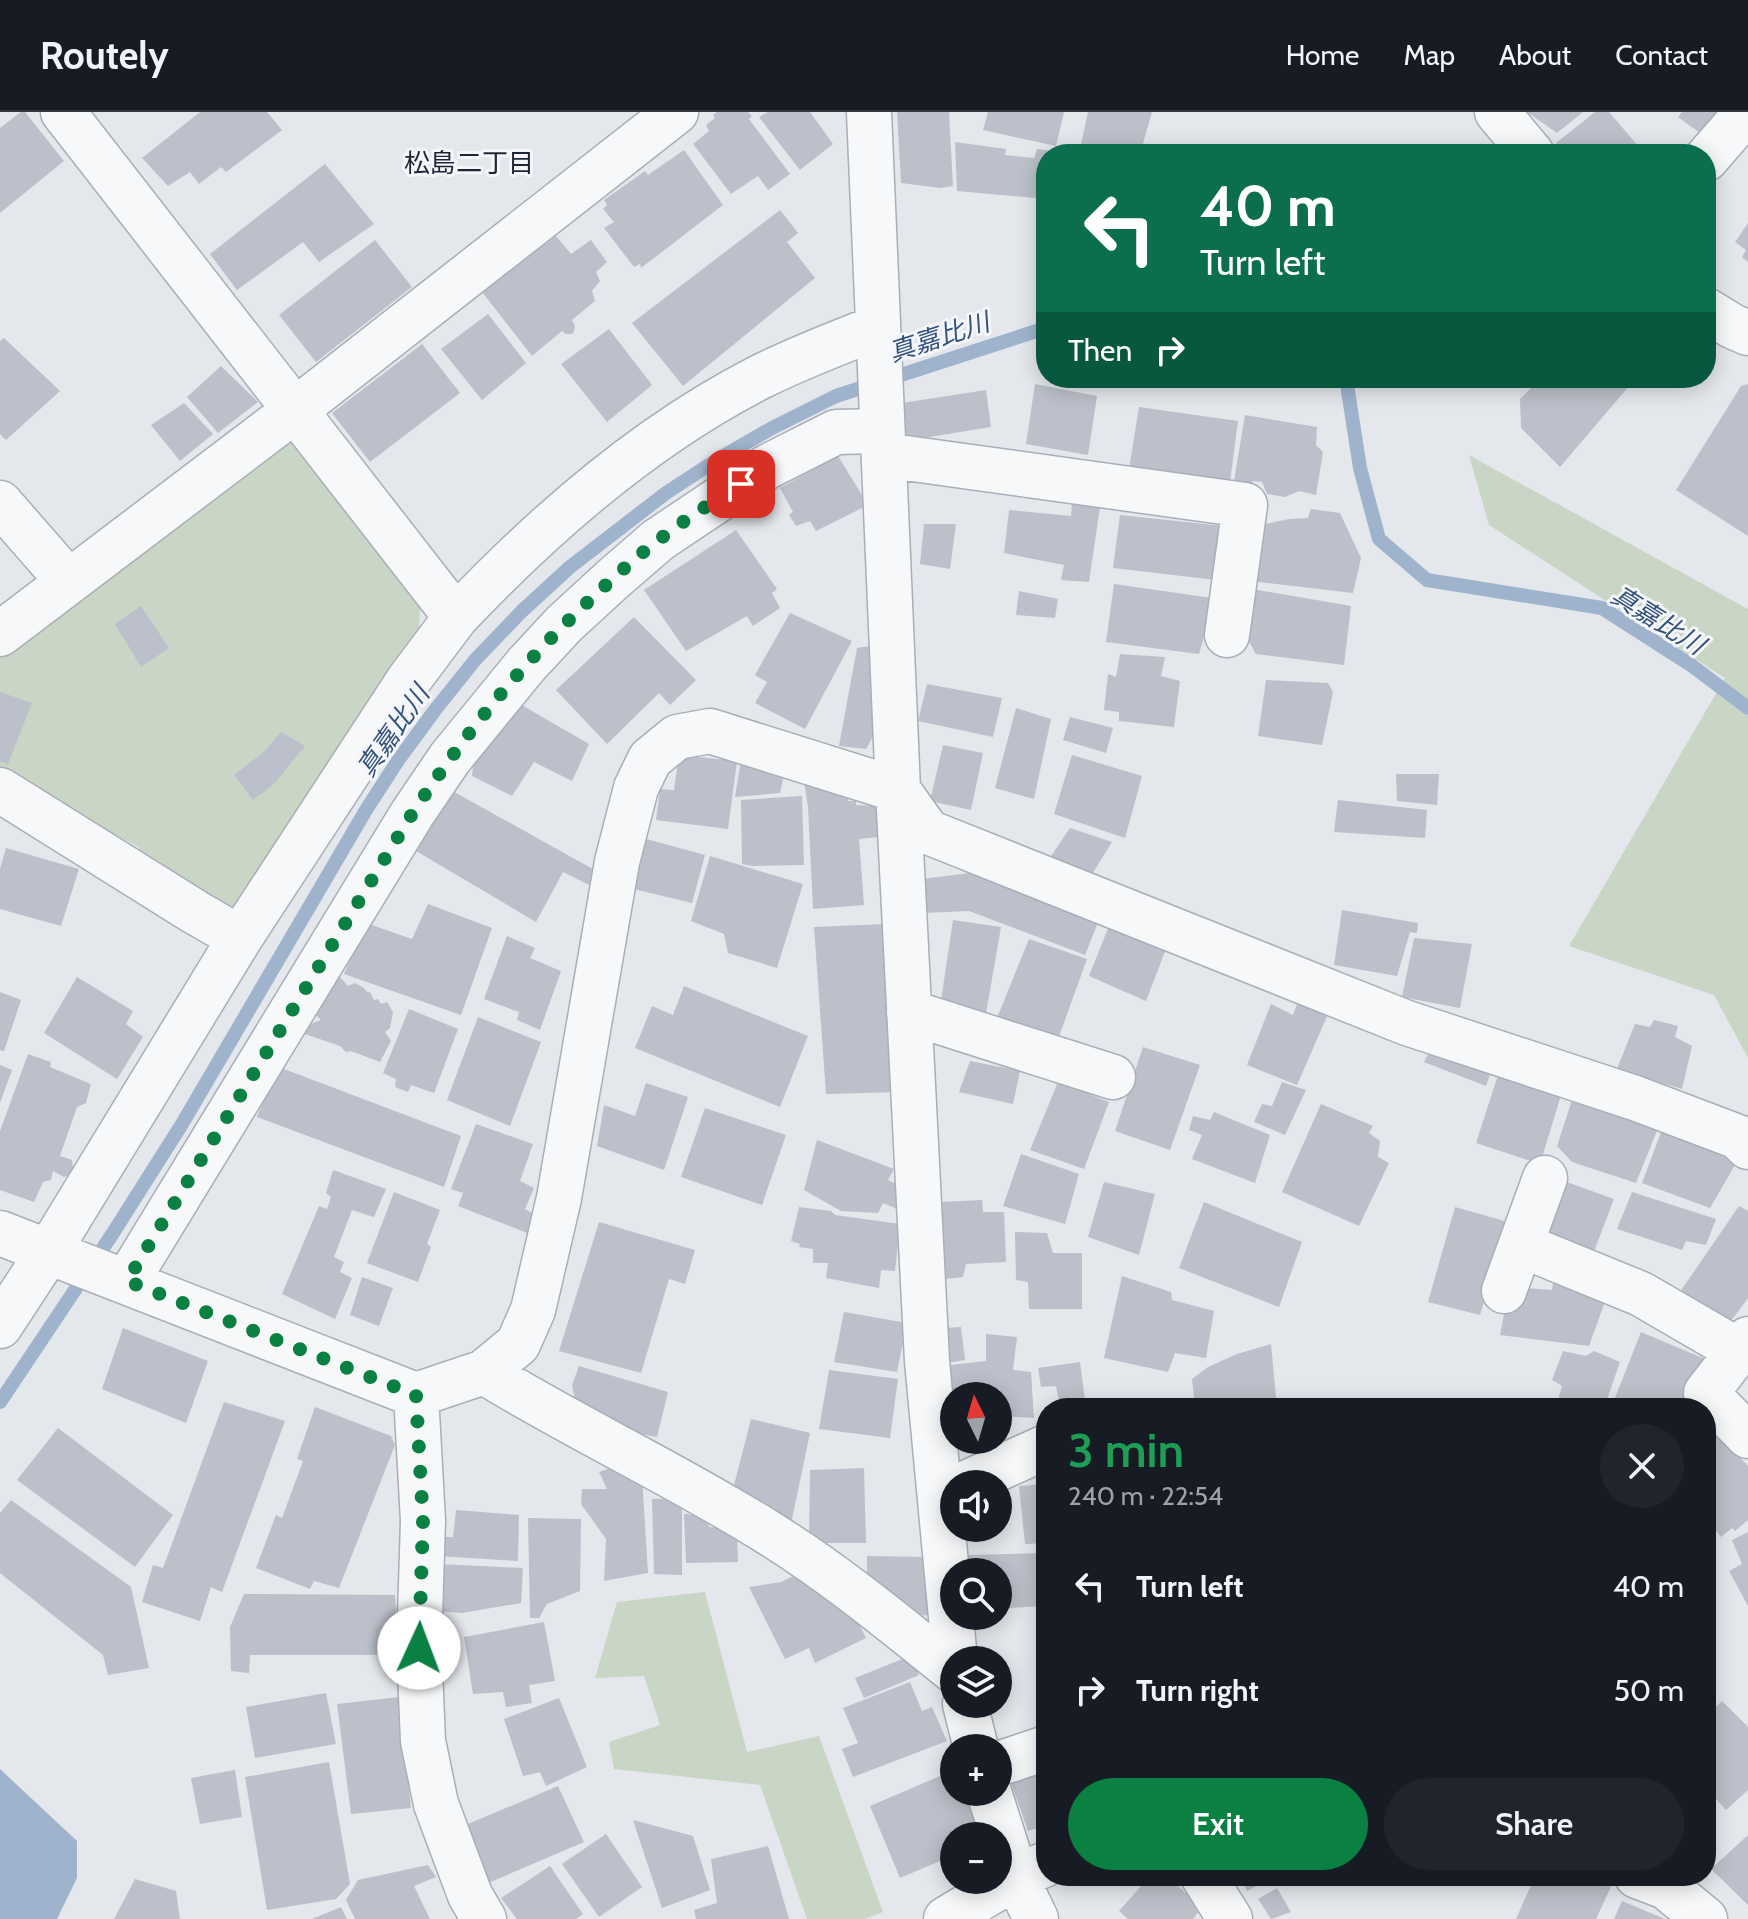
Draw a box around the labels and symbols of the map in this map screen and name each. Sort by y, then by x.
district label: 松島二丁目 [404,147,534,179]
water label: 真嘉比川 [885,305,996,368]
pin [707,450,775,518]
water label: 真嘉比川 [1605,579,1713,663]
water label: 真嘉比川 [350,677,438,783]
north arrow [940,1382,1012,1454]
position arrow [377,1606,461,1690]

